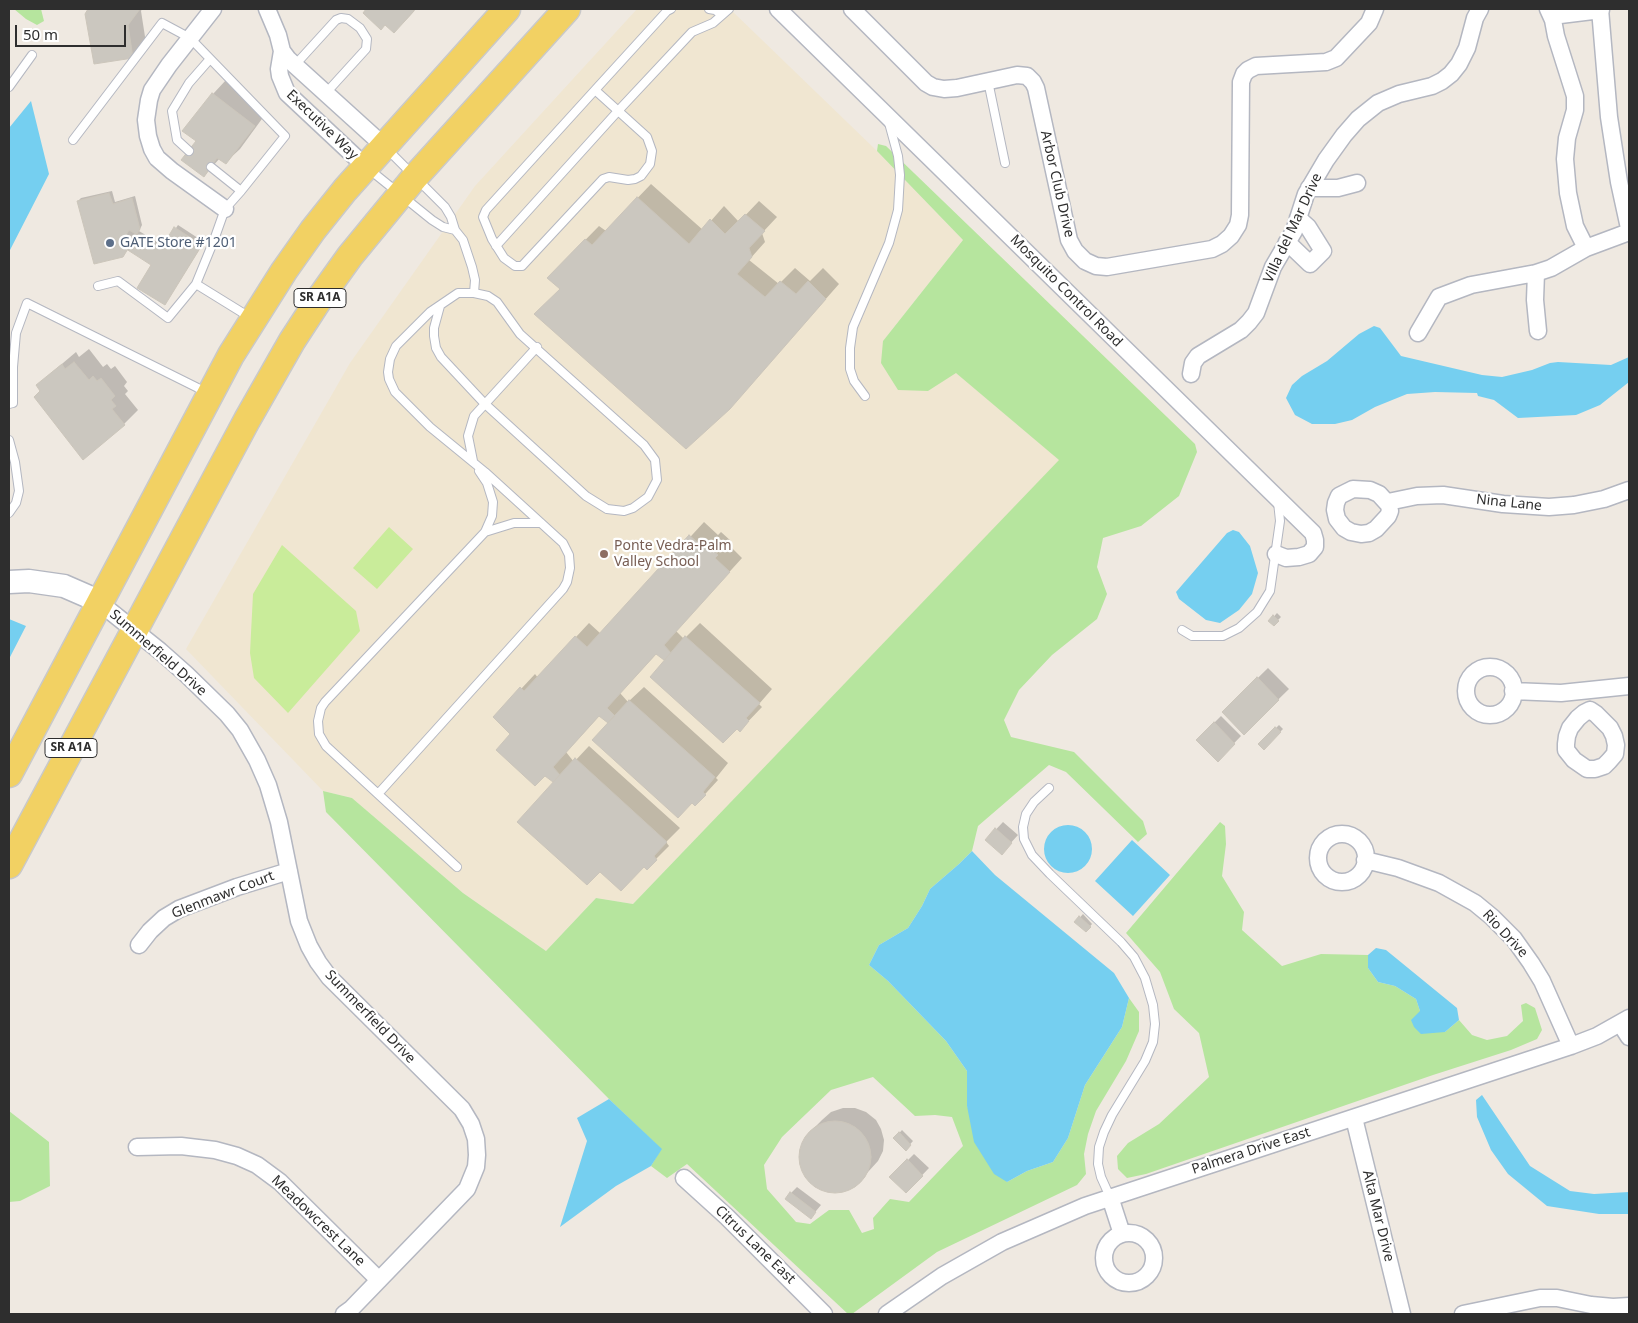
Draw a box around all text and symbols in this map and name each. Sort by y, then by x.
scale bar [18,15,129,47]
text: 50 m [23,24,58,44]
street label: Executive Way [283,87,361,163]
street label: Arbor Club Drive [1037,129,1077,239]
street label: Villa del Mar Drive [1260,170,1326,286]
street label: Mosquito Control Road [1006,231,1126,351]
place label: GATE Store #1201 [120,235,237,251]
marker: GATE Store #1201 [104,237,116,249]
road number: SR A1A [294,288,346,308]
street label: Nina Lane [1475,491,1543,515]
place label: Ponte Vedra-Palm Valley School [614,538,732,570]
marker: Ponte Vedra-Palm Valley School [598,548,610,560]
street label: Summerfield Drive [106,606,210,700]
road number: SR A1A [45,738,97,758]
street label: Glenmawr Court [169,868,277,922]
street label: Rio Drive [1479,907,1531,961]
street label: Summerfield Drive [321,967,419,1067]
street label: Palmera Drive East [1190,1124,1312,1178]
street label: Alta Mar Drive [1359,1169,1397,1263]
street label: Meadowcrest Lane [268,1172,368,1270]
street label: Citrus Lane East [711,1202,799,1288]

